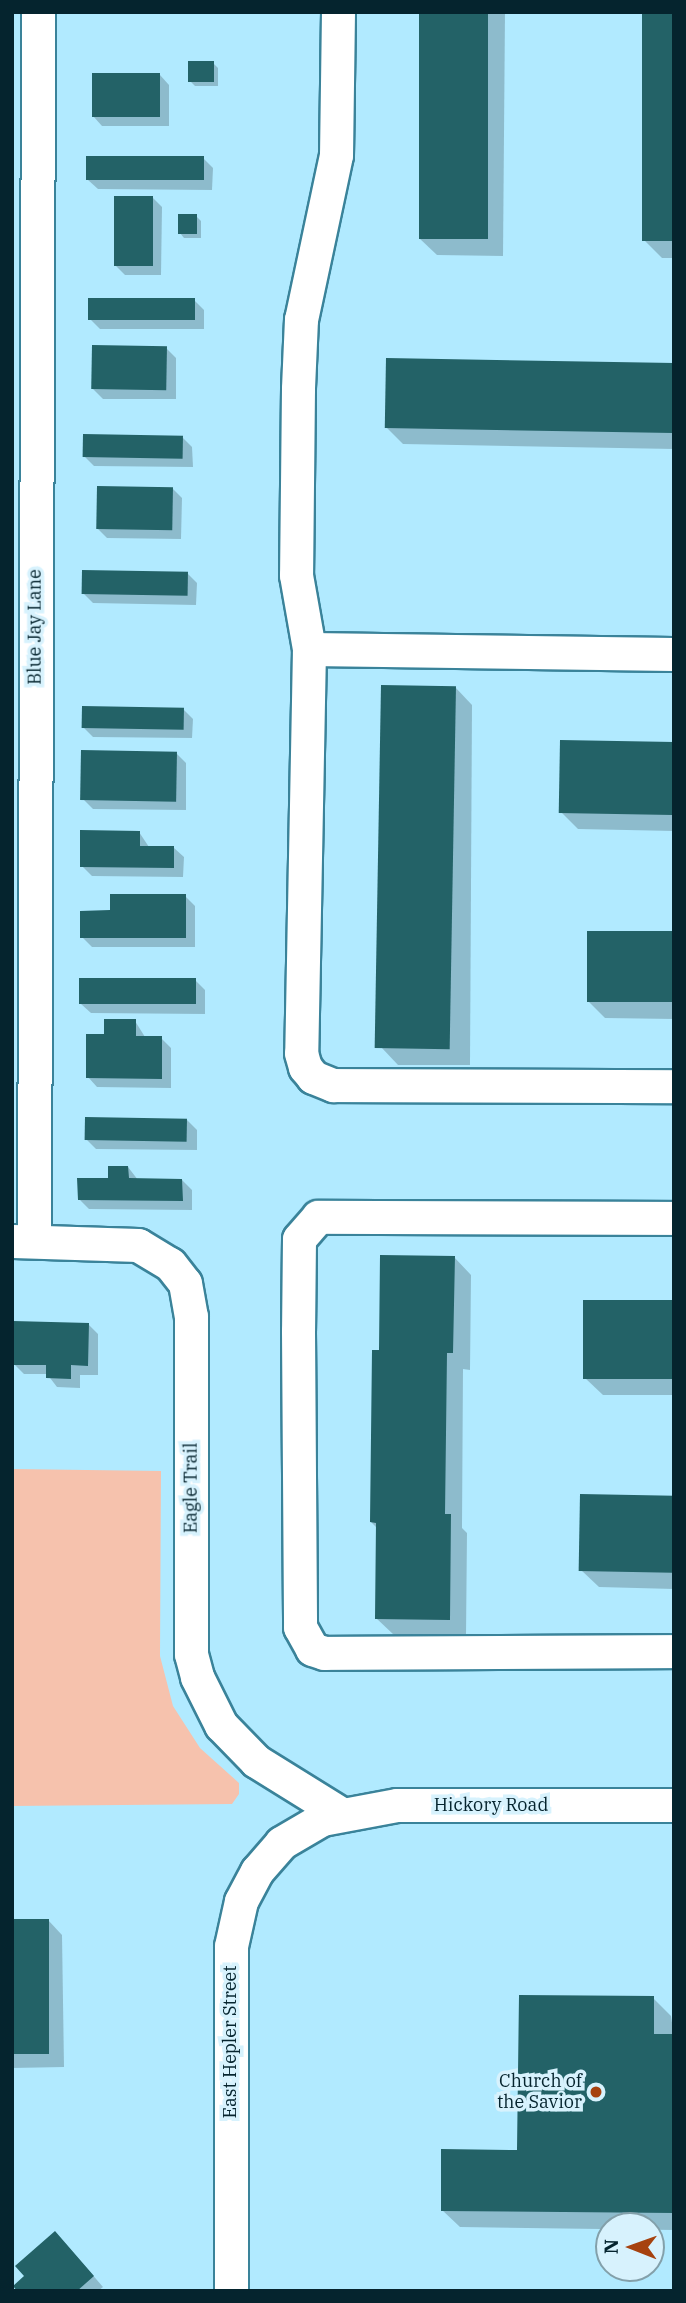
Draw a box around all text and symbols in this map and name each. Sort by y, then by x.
street label: Blue Jay Lane [24,569,46,685]
street label: Eagle Trail [180,1443,202,1533]
street label: Hickory Road [434,1794,548,1816]
street label: East Hepler Street [219,1965,241,2119]
place label: Church of the Savior [497,2071,582,2114]
marker: Church of the Savior [588,2084,604,2100]
north arrow [595,2212,665,2282]
text: N [599,2239,623,2254]

